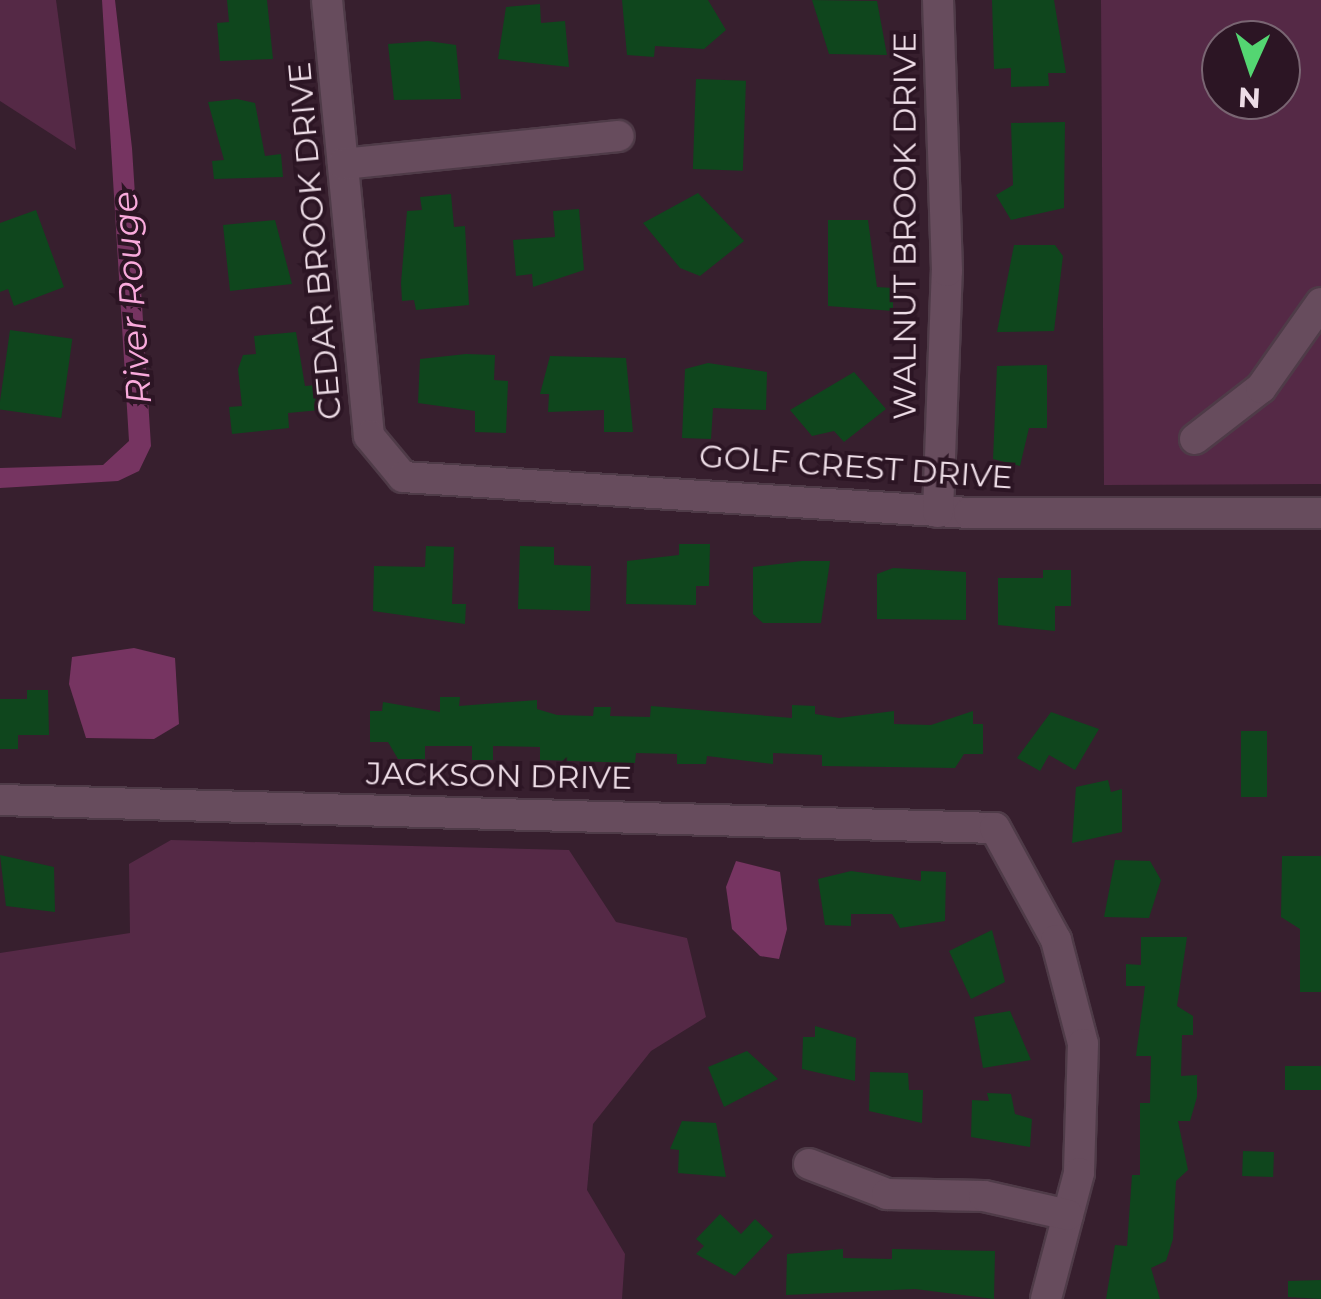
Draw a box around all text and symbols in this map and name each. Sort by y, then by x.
north arrow [1201,20,1301,120]
street label: WALNUT BROOK DRIVE [886,32,924,420]
street label: CEDAR BROOK DRIVE [280,61,350,421]
text: N [1237,80,1262,116]
water label: River Rouge [104,190,160,406]
street label: GOLF CREST DRIVE [698,437,1014,497]
street label: JACKSON DRIVE [366,754,632,798]

